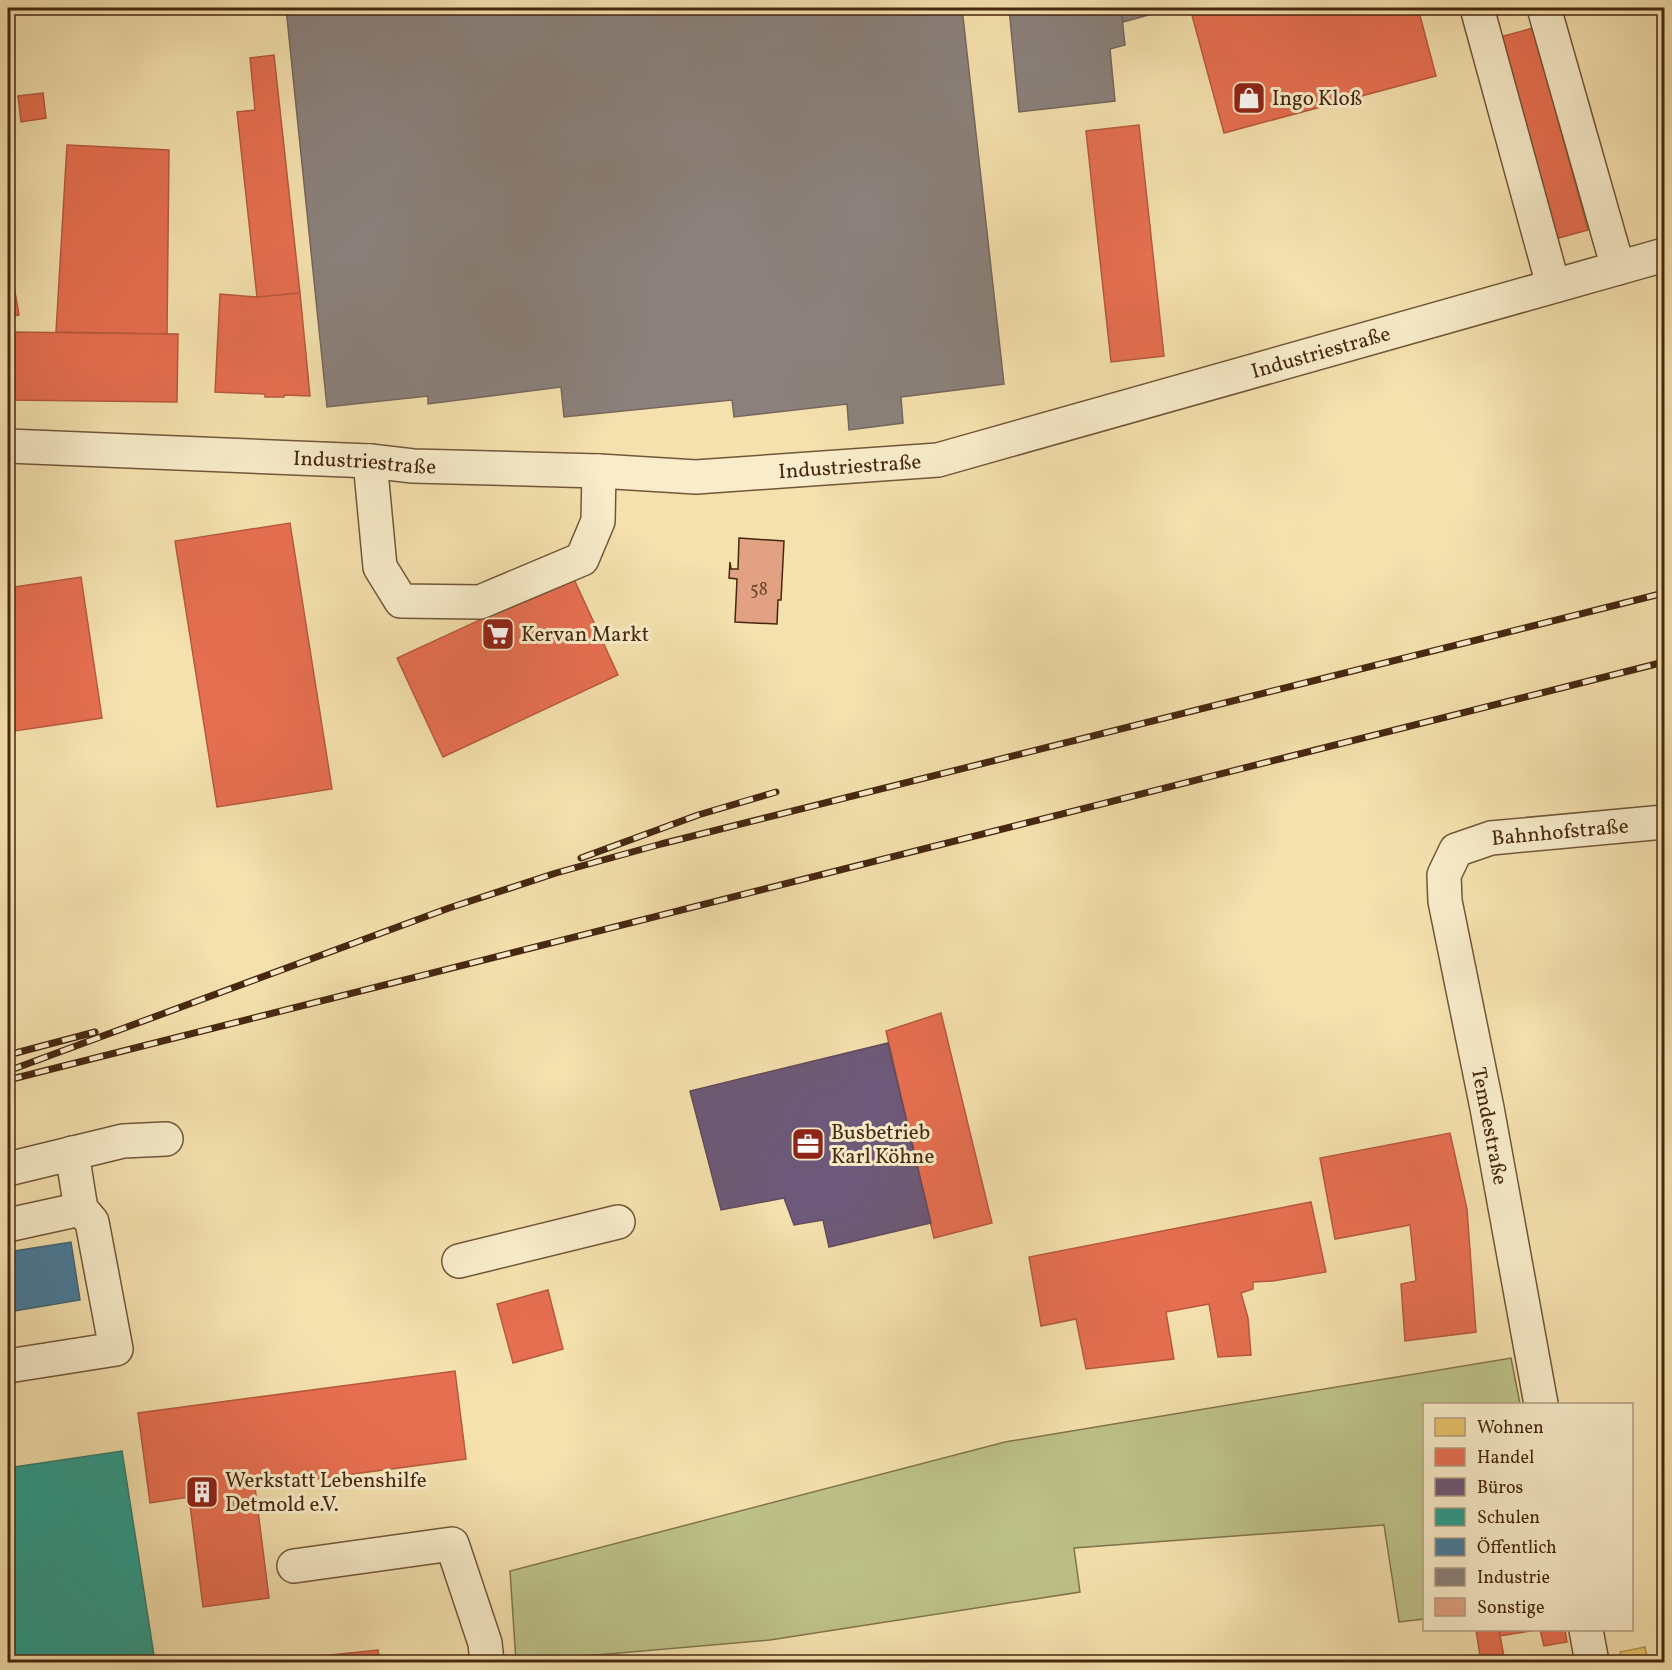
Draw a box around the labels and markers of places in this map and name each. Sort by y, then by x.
shop icon: Ingo Kloß [1231,80,1267,116]
place label: Ingo Kloß [1272,85,1362,114]
supermarket icon: Kervan Markt [480,616,516,652]
place label: Kervan Markt [521,621,649,650]
place label: Busbetrieb Karl Köhne [831,1119,934,1172]
office icon: Busbetrieb Karl Köhne [790,1126,826,1162]
place label: Werkstatt Lebenshilfe Detmold e.V. [225,1467,427,1520]
building icon: Werkstatt Lebenshilfe Detmold e.V. [184,1474,220,1510]

